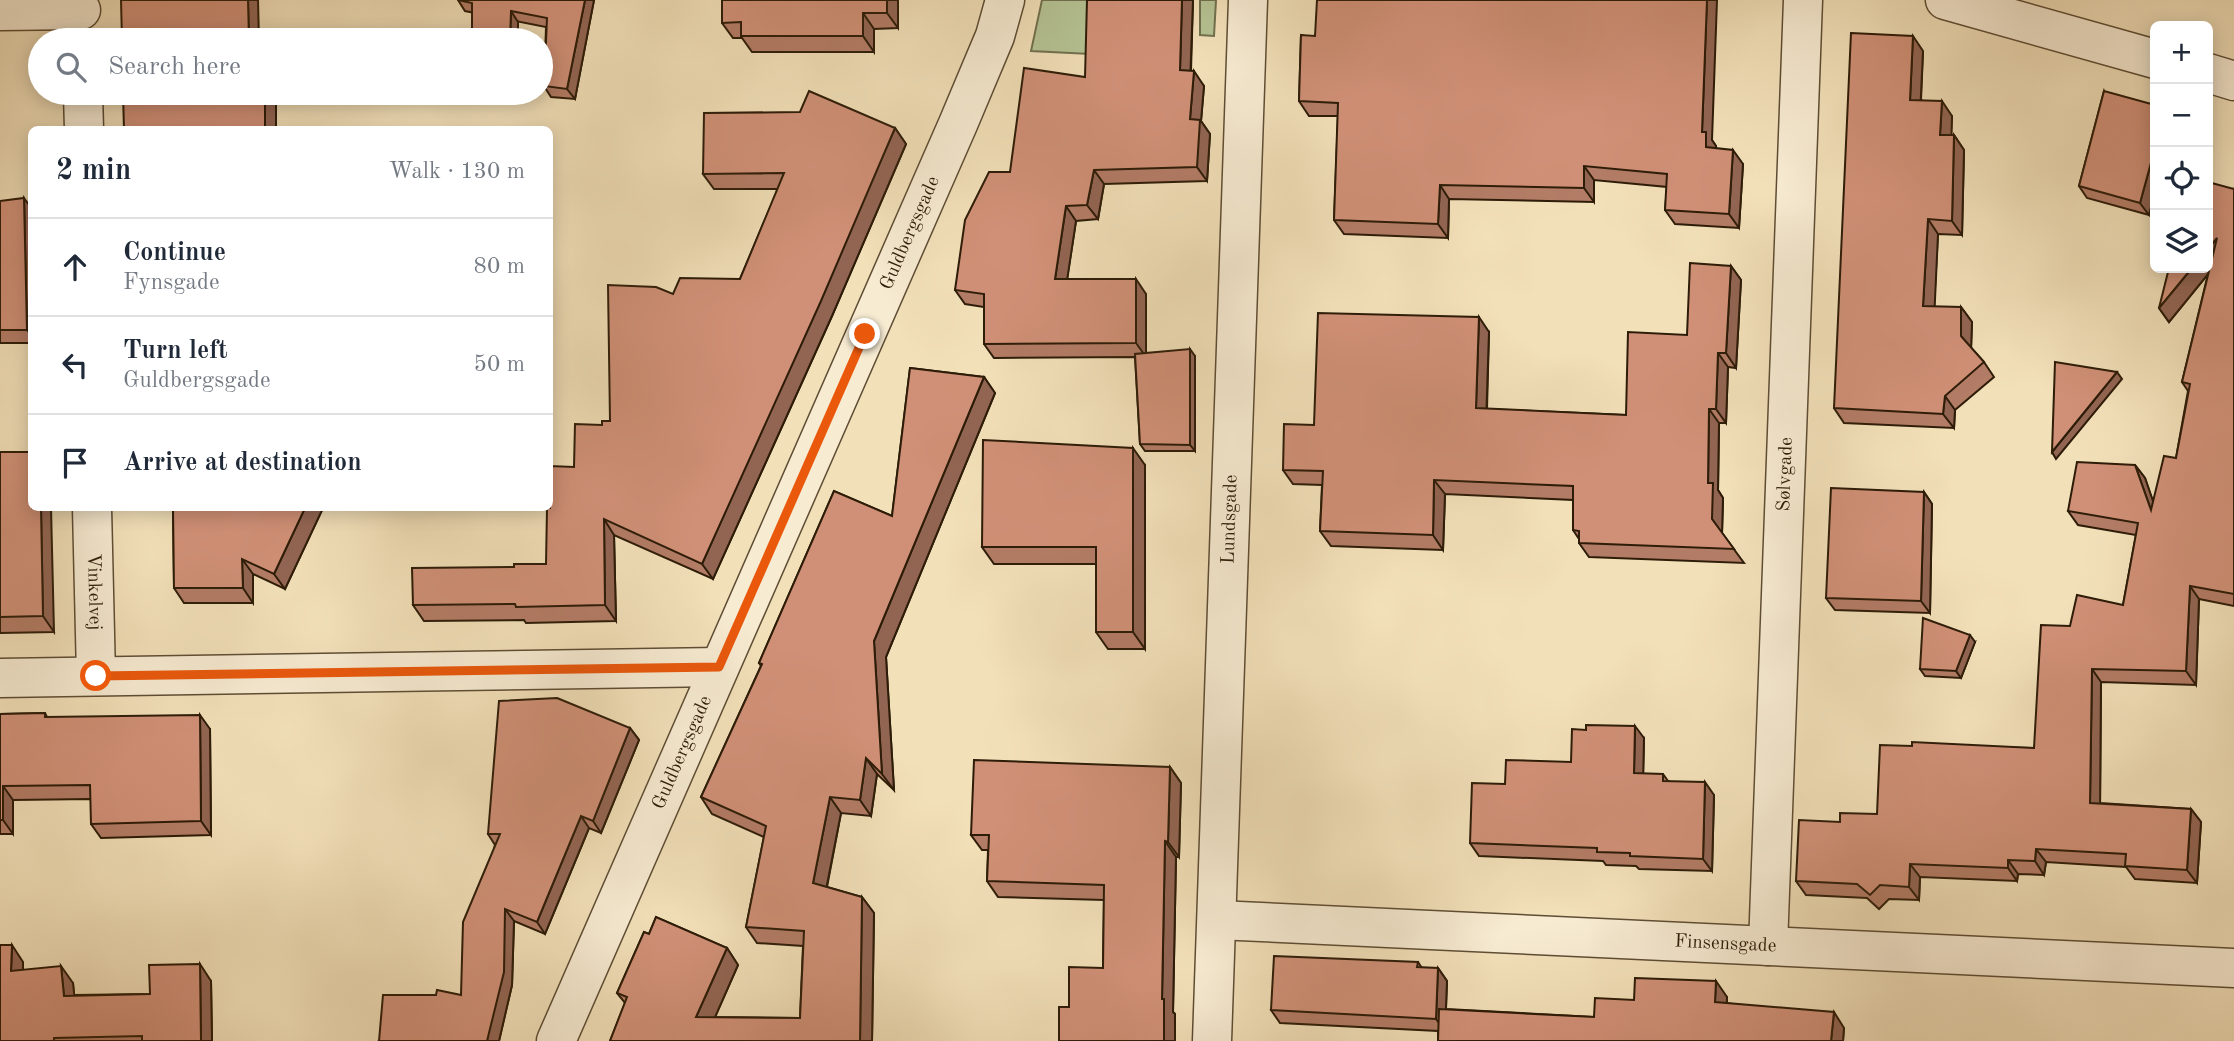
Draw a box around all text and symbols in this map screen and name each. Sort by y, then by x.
map controls [2150,21,2213,273]
button: + [2150,21,2213,84]
search box [28,28,553,105]
icon: search [52,48,90,86]
text: Search here [108,54,241,80]
button: − [2150,84,2213,147]
button: locate [2150,147,2213,210]
text: 2 min [56,156,131,186]
text: Walk · 130 m [389,160,525,183]
street label: Guldbergsgade [877,174,943,293]
button: layers [2150,210,2213,273]
text: Continue [123,240,226,266]
icon: ahead [56,248,94,286]
text: 80 m [474,255,525,278]
text: Fynsgade [123,271,220,294]
route end [849,318,880,349]
text: Turn left [123,338,228,364]
icon: left [56,346,94,384]
text: 50 m [474,353,525,376]
text: Guldbergsgade [123,369,271,392]
street label: Sølvgade [1775,437,1796,512]
icon: arrive [56,444,94,482]
text: Arrive at destination [123,450,362,476]
street label: Lundsgade [1219,474,1241,564]
street label: Vinkelvej [84,553,104,631]
route start [80,660,111,691]
street label: Guldbergsgade [649,693,716,812]
street label: Finsensgade [1674,932,1777,956]

